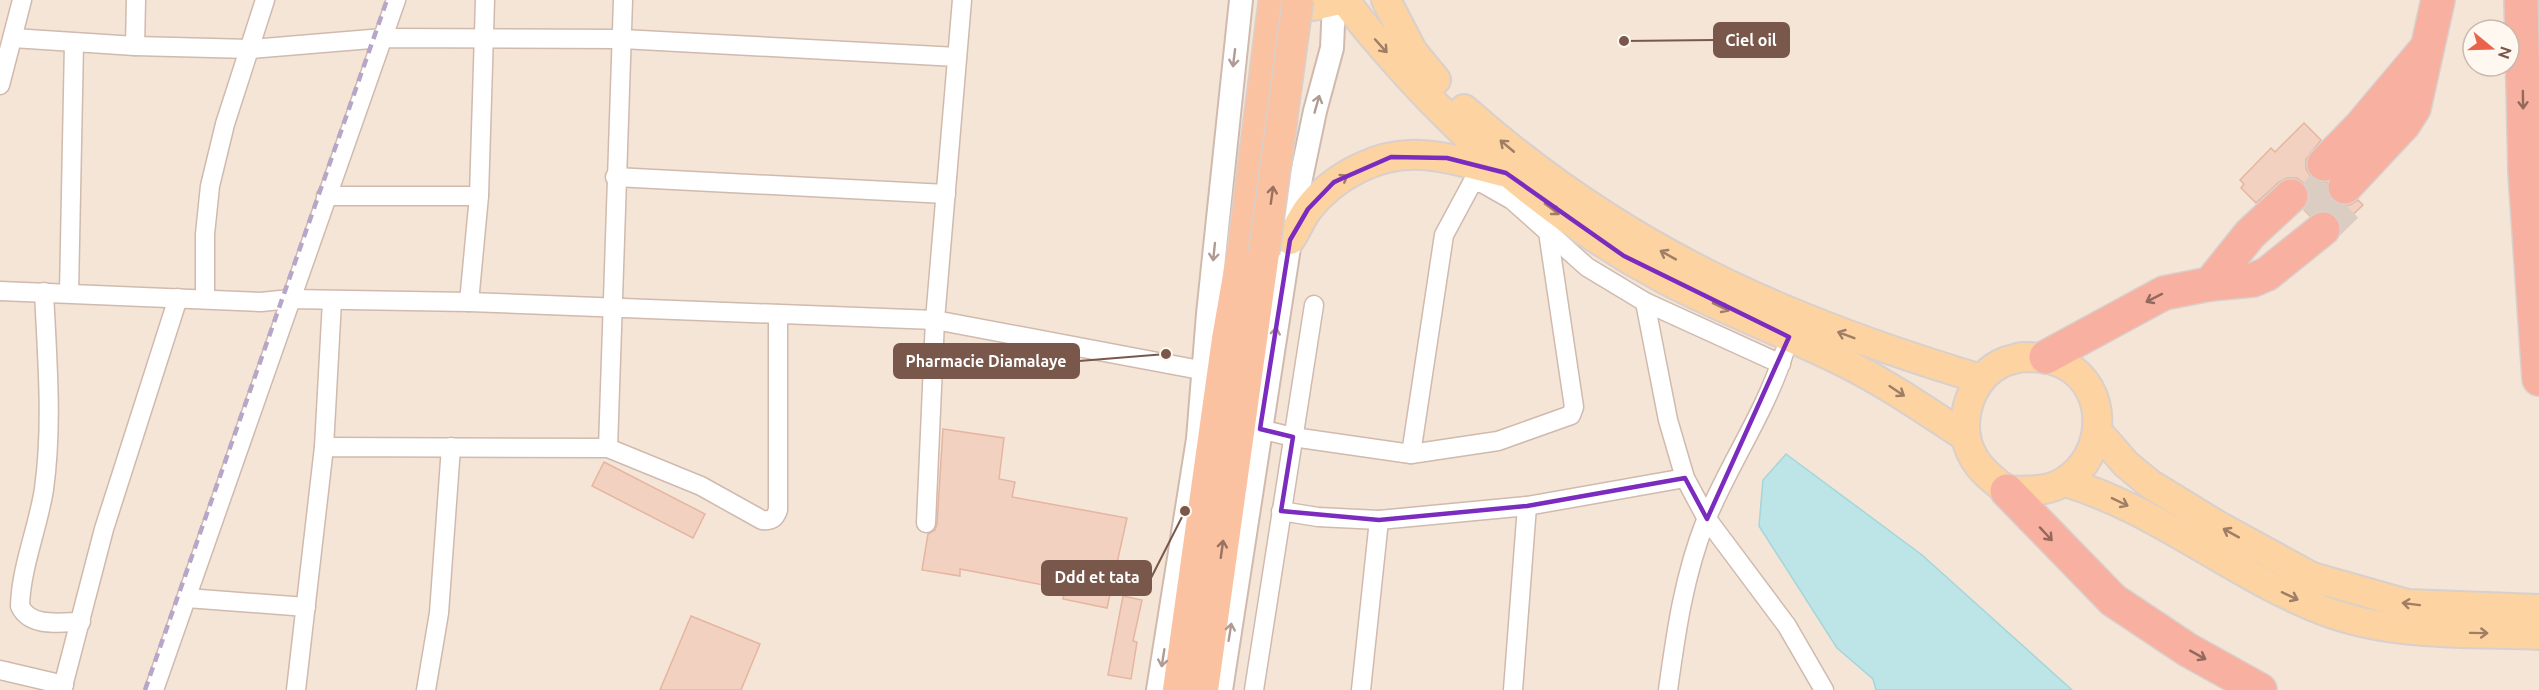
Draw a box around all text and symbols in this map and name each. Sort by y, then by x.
north arrow [2461,18,2521,78]
callout: Ciel oil [1714,23,1789,57]
text: Ciel oil [1725,31,1777,49]
one-way arrow [1374,38,1388,53]
text: N [2495,44,2516,61]
one-way arrow [1228,48,1239,68]
one-way arrow [2518,90,2529,110]
one-way arrow [1312,95,1323,114]
one-way arrow [1499,139,1515,152]
one-way arrow [1331,173,1348,185]
one-way arrow [1267,186,1278,205]
one-way arrow [1544,203,1560,216]
one-way arrow [1208,242,1219,262]
one-way arrow [1660,249,1677,261]
one-way arrow [2145,293,2163,305]
one-way arrow [1711,301,1729,313]
one-way arrow [1269,326,1280,346]
one-way arrow [1837,329,1856,340]
callout: Pharmacie Diamalaye [894,344,1079,378]
text: Pharmacie Diamalaye [906,352,1066,370]
one-way arrow [1888,385,1904,397]
one-way arrow [2110,496,2128,508]
one-way arrow [2039,526,2053,541]
one-way arrow [2223,527,2240,539]
one-way arrow [1217,539,1228,559]
callout: Ddd et tata [1042,561,1151,595]
text: Ddd et tata [1054,568,1140,586]
one-way arrow [2281,592,2299,603]
one-way arrow [2401,598,2421,609]
one-way arrow [1224,623,1235,643]
one-way arrow [2469,627,2489,639]
one-way arrow [1157,648,1168,667]
one-way arrow [2189,649,2206,661]

